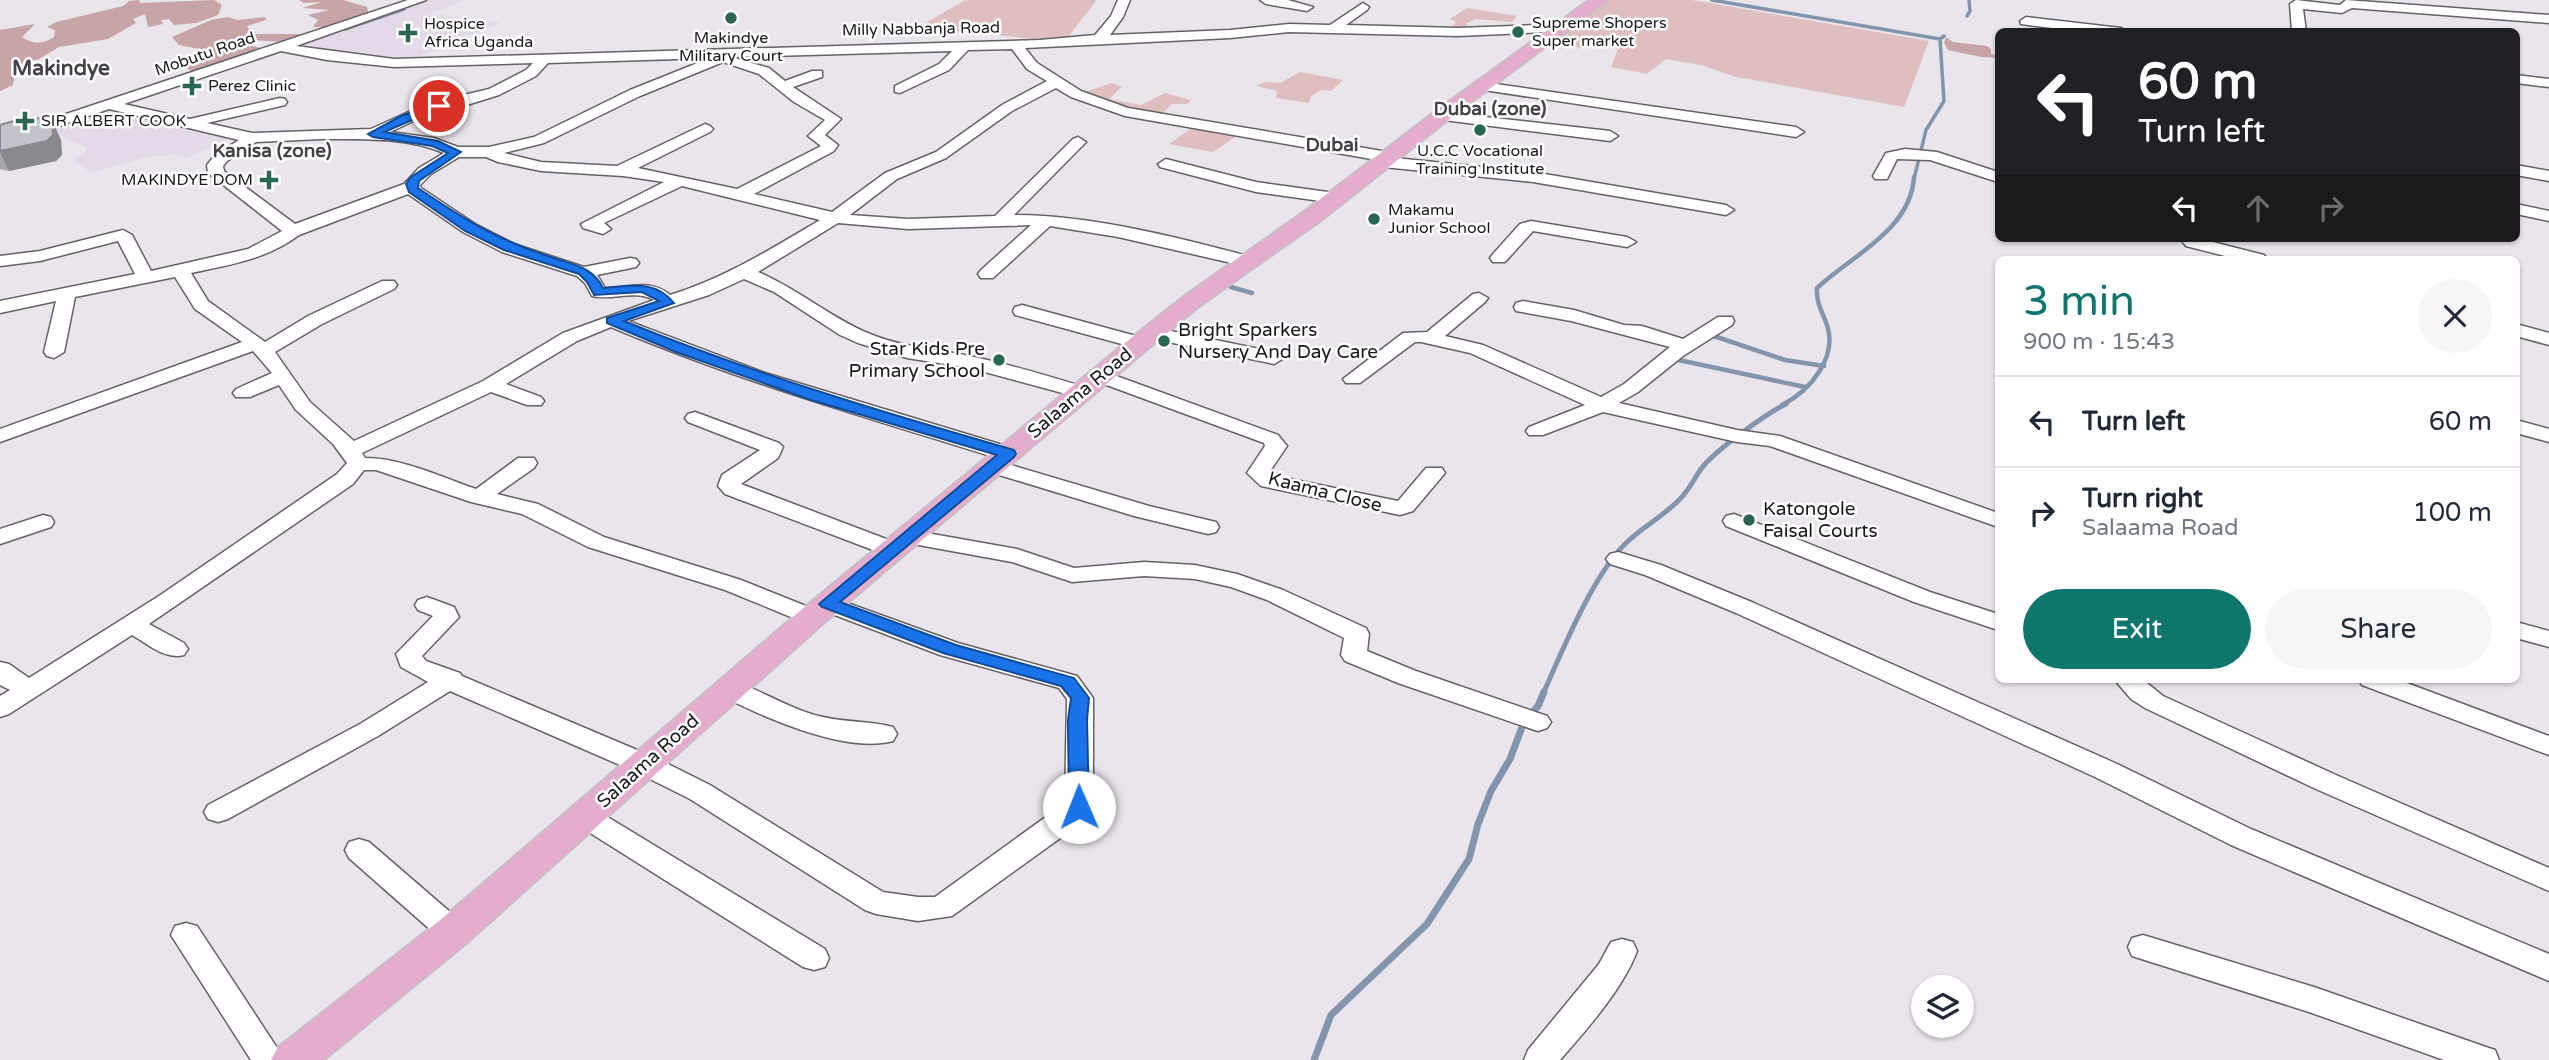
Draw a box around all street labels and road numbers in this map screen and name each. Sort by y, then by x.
street label: Milly Nabbanja Road [842,18,1000,40]
street label: Mobutu Road [152,27,258,81]
street label: Salaama Road [1023,343,1137,443]
street label: Kaama Close [1266,467,1384,517]
street label: Salaama Road [593,710,703,812]

